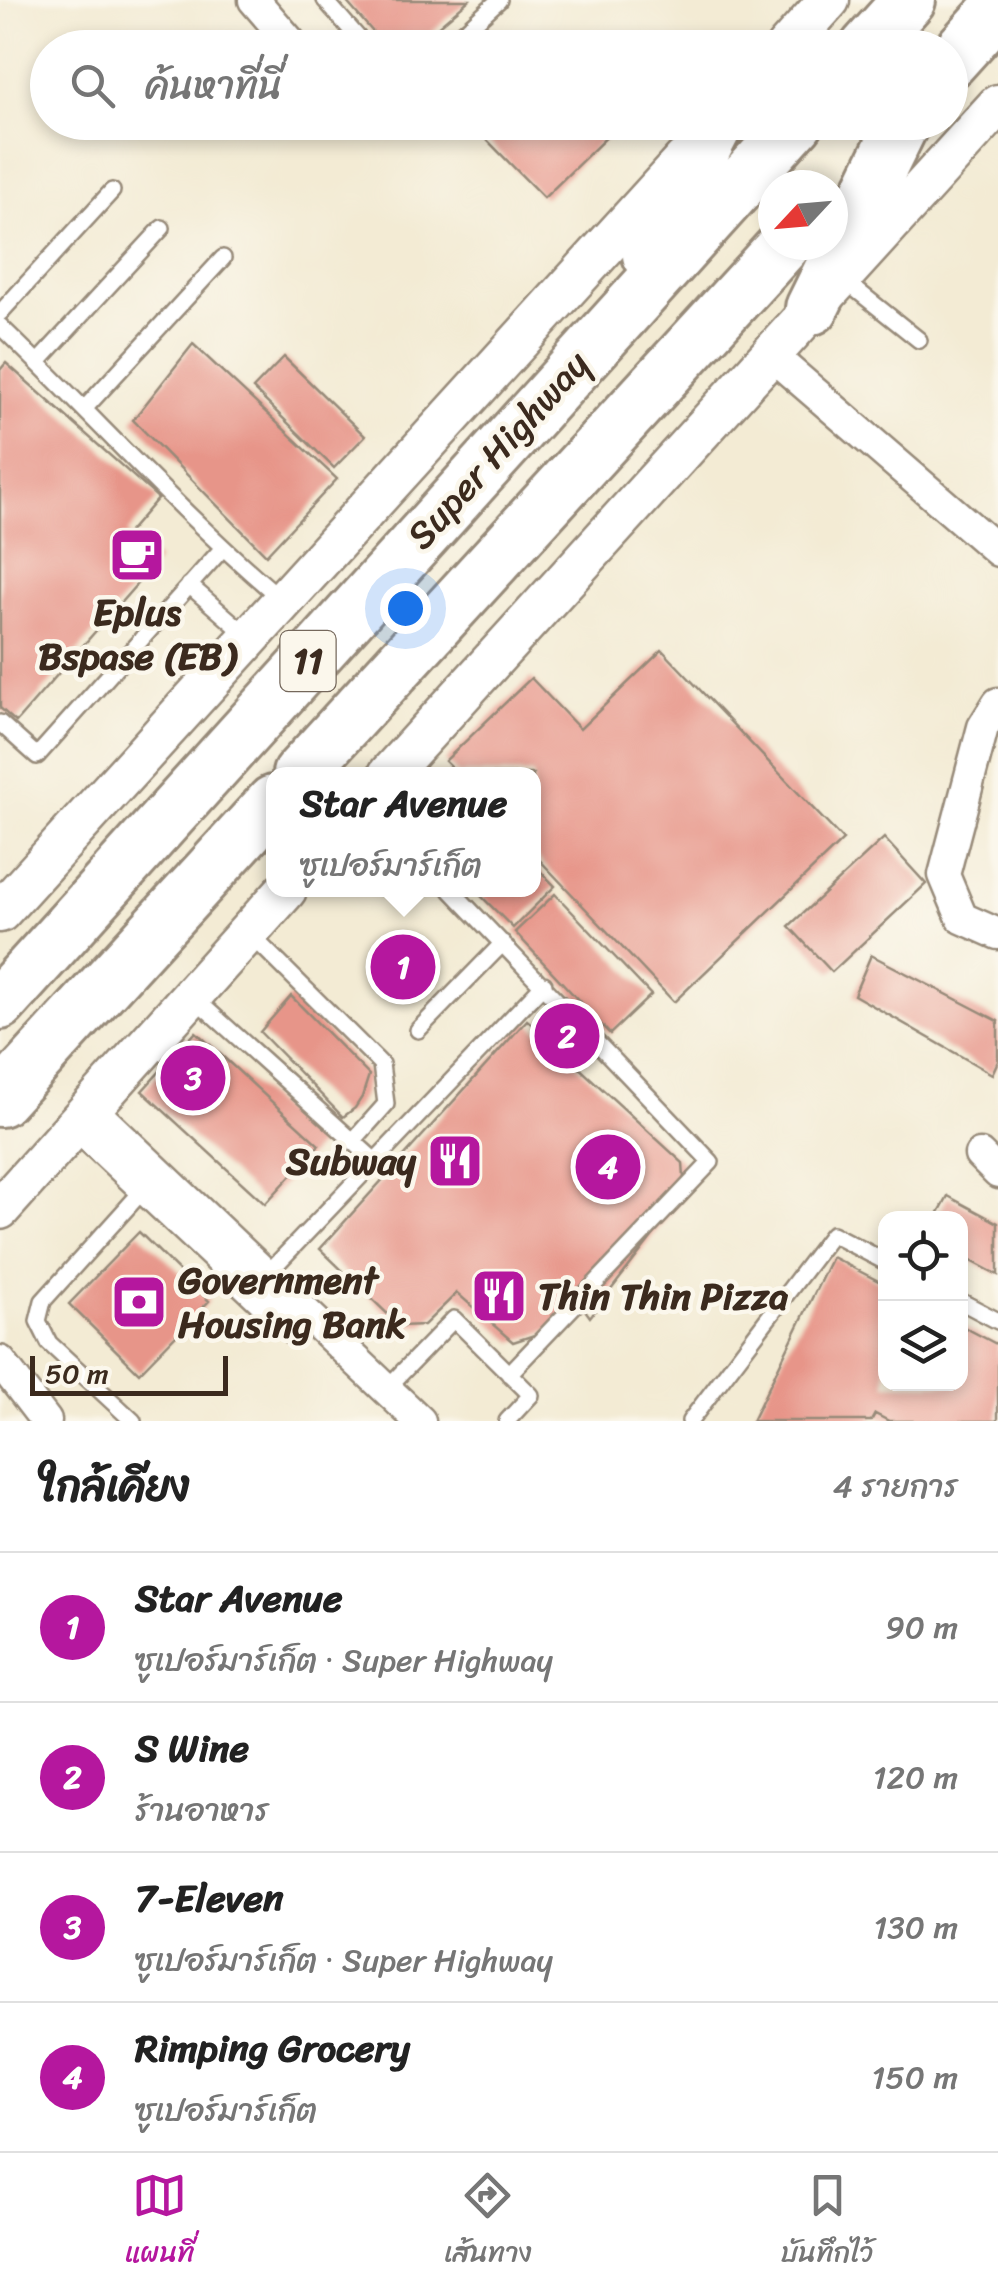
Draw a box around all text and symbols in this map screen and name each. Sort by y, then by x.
search box [30,30,968,140]
text: ค้นหาที่นี่ [145,52,282,119]
icon: search [65,58,120,113]
north arrow [758,170,848,260]
street label: Super Highway [389,334,607,566]
cafe icon: Eplus Bspase (EB) [107,525,167,585]
place label: Eplus Bspase (EB) [38,579,238,690]
your location [380,583,431,634]
road number: 11 [280,631,336,691]
popup [266,767,541,897]
text: Star Avenue [300,770,507,837]
text: ซูเปอร์มาร์เก็ต [300,837,481,894]
pin: 1 [370,930,436,1004]
pin: 2 [534,998,600,1074]
pin: 3 [160,1040,226,1116]
place label: Subway [285,1128,418,1195]
pin: 4 [576,1130,640,1204]
restaurant icon: Subway [425,1131,485,1191]
map controls [878,1211,968,1391]
button: locate [878,1211,968,1301]
place label: Government Housing Bank [178,1247,407,1358]
place label: Thin Thin Pizza [538,1263,788,1330]
restaurant icon: Thin Thin Pizza [469,1266,529,1326]
bank icon: Government Housing Bank [109,1272,169,1332]
button: layers [878,1301,968,1391]
text: 50 m [45,1349,109,1398]
scale bar [30,1351,228,1396]
text: ใกล้เคียง [40,1449,189,1523]
text: 4 รายการ [833,1458,958,1515]
text: Star Avenue [135,1565,343,1632]
text: 1 [66,1599,79,1656]
text: 90 m [885,1599,958,1656]
text: ซูเปอร์มาร์เก็ต · Super Highway [135,1632,553,1689]
text: S Wine [135,1715,249,1782]
text: 2 [63,1749,82,1806]
text: 120 m [873,1749,958,1806]
text: ร้านอาหาร [135,1782,269,1839]
text: 7-Eleven [135,1865,284,1932]
text: 3 [64,1899,81,1956]
text: 130 m [874,1899,958,1956]
text: ซูเปอร์มาร์เก็ต · Super Highway [135,1932,553,1989]
text: Rimping Grocery [135,2015,410,2082]
text: 4 [62,2049,83,2106]
text: 150 m [872,2049,958,2106]
text: ซูเปอร์มาร์เก็ต [135,2082,317,2139]
tab: แผนที่ [125,2168,195,2277]
tab: เส้นทาง [444,2168,532,2277]
tab: บันทึกไว้ [781,2168,873,2277]

